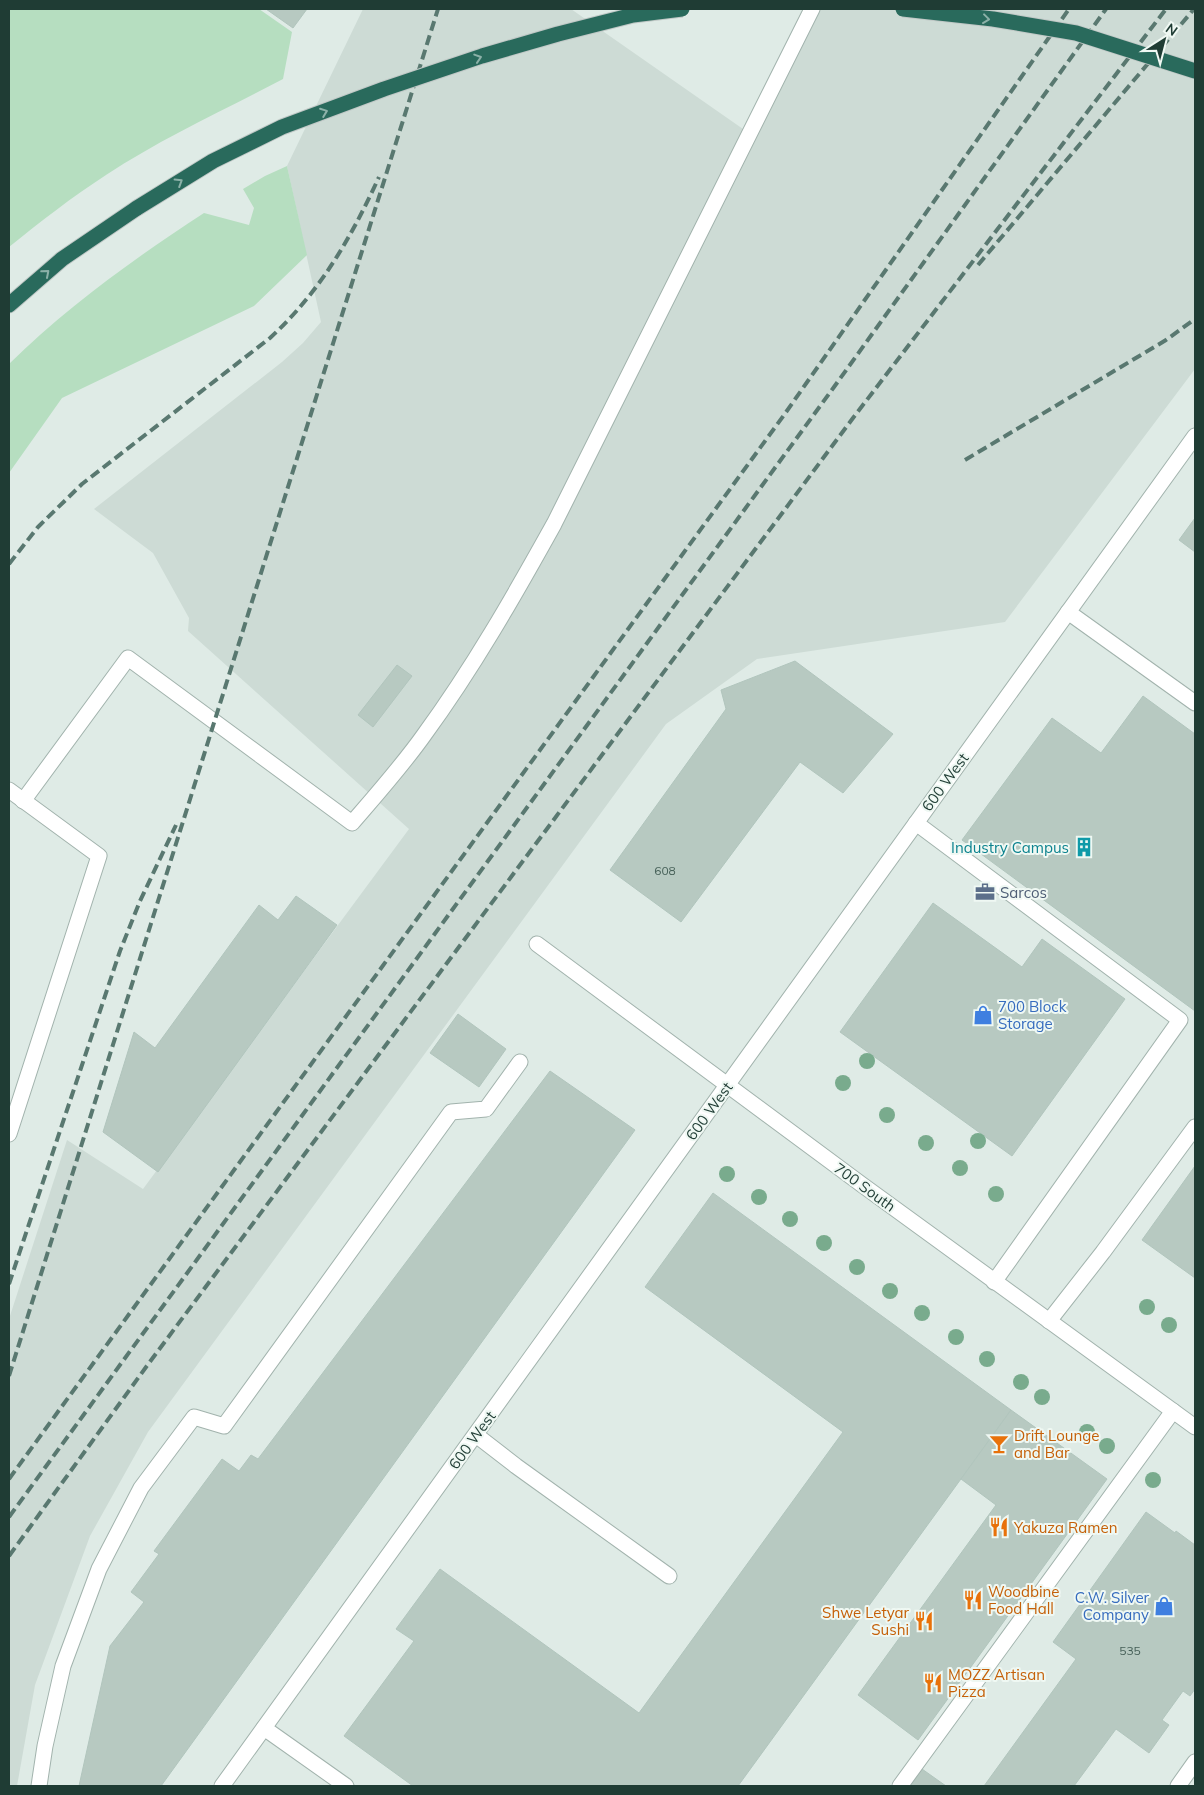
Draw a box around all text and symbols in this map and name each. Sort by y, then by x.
one-way arrow [982,13,990,23]
north arrow [1139,15,1189,65]
text: N [1162,19,1181,40]
one-way arrow [473,53,481,63]
one-way arrow [320,108,328,118]
one-way arrow [173,179,182,189]
one-way arrow [40,270,49,279]
street label: 600 West [917,749,973,815]
building icon: Industry Campus [1073,836,1095,858]
place label: Industry Campus [951,838,1069,857]
house number: 608 [654,863,676,878]
office icon: Sarcos [974,881,996,903]
place label: Sarcos [1000,883,1047,902]
place label: 700 Block Storage [998,997,1067,1033]
shop icon: 700 Block Storage [972,1004,994,1026]
street label: 600 West [681,1078,737,1144]
street label: 700 South [830,1158,900,1216]
street label: 600 West [444,1407,500,1473]
place label: Drift Lounge and Bar [1014,1426,1099,1462]
bar icon: Drift Lounge and Bar [988,1433,1010,1455]
restaurant icon: Yakuza Ramen [988,1516,1010,1538]
place label: Yakuza Ramen [1013,1518,1117,1537]
place label: Woodbine Food Hall [988,1582,1059,1618]
place label: C.W. Silver Company [1075,1588,1150,1624]
restaurant icon: Woodbine Food Hall [962,1589,984,1611]
shop icon: C.W. Silver Company [1153,1595,1175,1617]
place label: Shwe Letyar Sushi [822,1603,910,1639]
restaurant icon: Shwe Letyar Sushi [913,1610,935,1632]
house number: 535 [1119,1643,1141,1658]
place label: MOZZ Artisan Pizza [948,1665,1045,1701]
restaurant icon: MOZZ Artisan Pizza [922,1672,944,1694]

